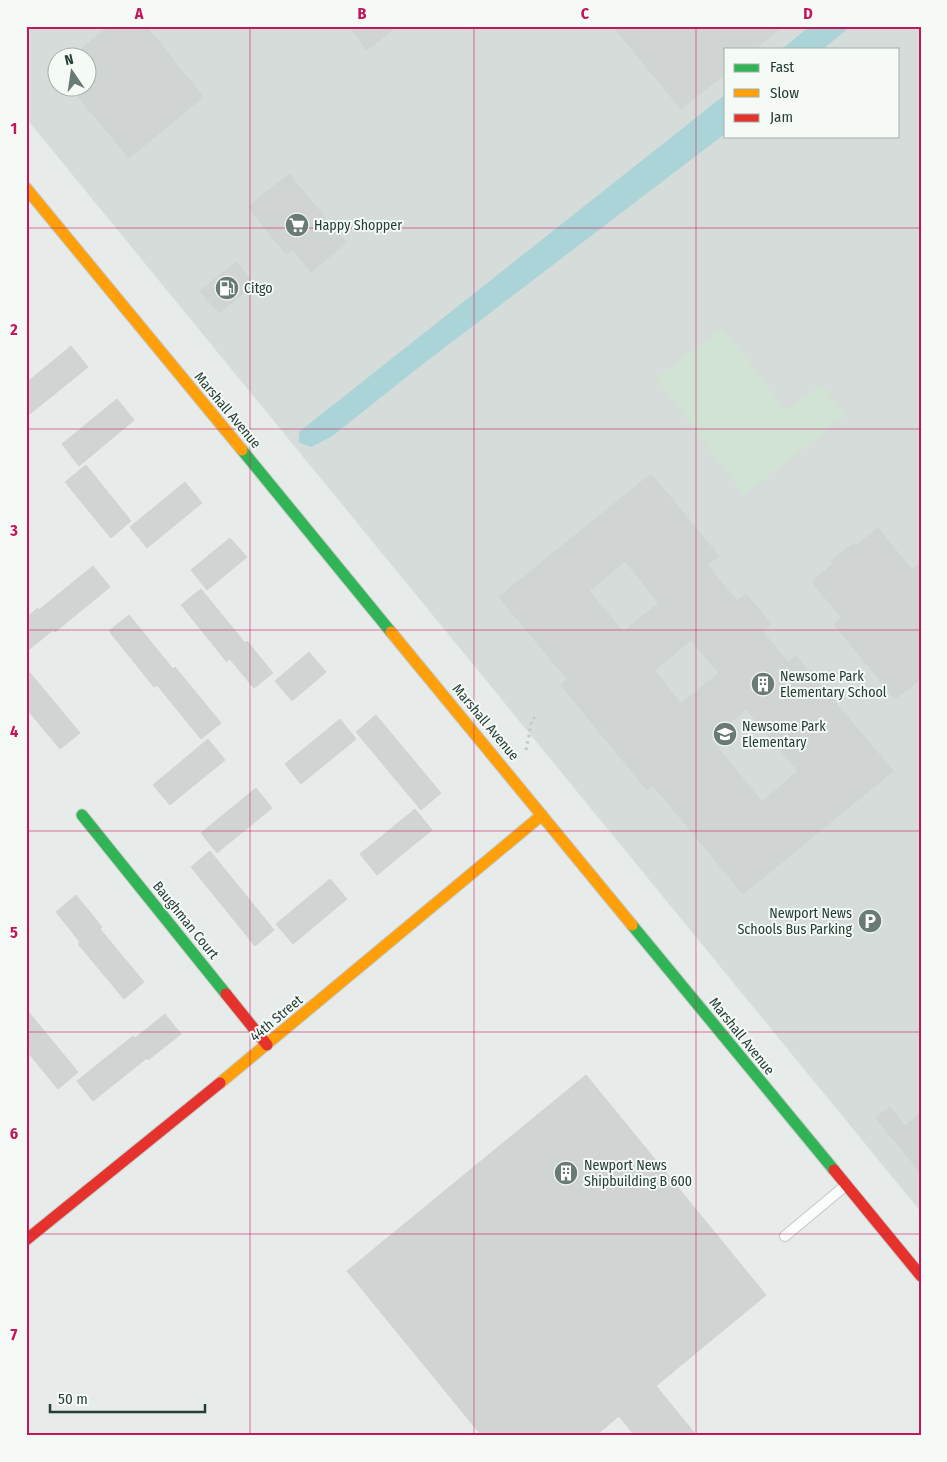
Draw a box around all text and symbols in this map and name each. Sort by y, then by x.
text: A [134,4,144,23]
text: B [358,4,367,23]
text: C [581,4,590,23]
text: D [803,4,813,23]
north arrow [48,48,98,98]
legend [724,48,900,138]
text: N [63,51,75,69]
text: Fast [770,58,794,76]
text: Slow [770,84,799,102]
text: Jam [770,108,793,126]
text: 1 [11,119,17,138]
supermarket icon: Happy Shopper [284,212,310,238]
place label: Happy Shopper [314,217,402,234]
fuel station icon: Citgo [214,275,240,301]
place label: Citgo [244,280,273,297]
text: 2 [9,320,18,339]
street label: Marshall Avenue [191,369,264,452]
text: 3 [9,521,18,540]
place label: Newsome Park Elementary School [780,668,887,701]
building icon: Newsome Park Elementary School [750,671,776,697]
street label: Marshall Avenue [449,681,522,764]
place label: Newsome Park Elementary [742,718,826,751]
school or university icon: Newsome Park Elementary [712,721,738,747]
text: 4 [10,722,18,741]
street label: Baughman Court [149,878,222,963]
place label: Newport News Schools Bus Parking [737,905,852,938]
parking icon: Newport News Schools Bus Parking [857,908,883,934]
text: 5 [10,923,18,942]
street label: 44th Street [247,991,306,1045]
street label: Marshall Avenue [705,994,778,1078]
text: 6 [10,1124,18,1143]
place label: Newport News Shipbuilding B 600 [584,1157,692,1190]
building icon: Newport News Shipbuilding B 600 [553,1160,579,1186]
text: 7 [11,1325,18,1344]
scale bar [50,1382,205,1414]
text: 50 m [58,1390,88,1408]

